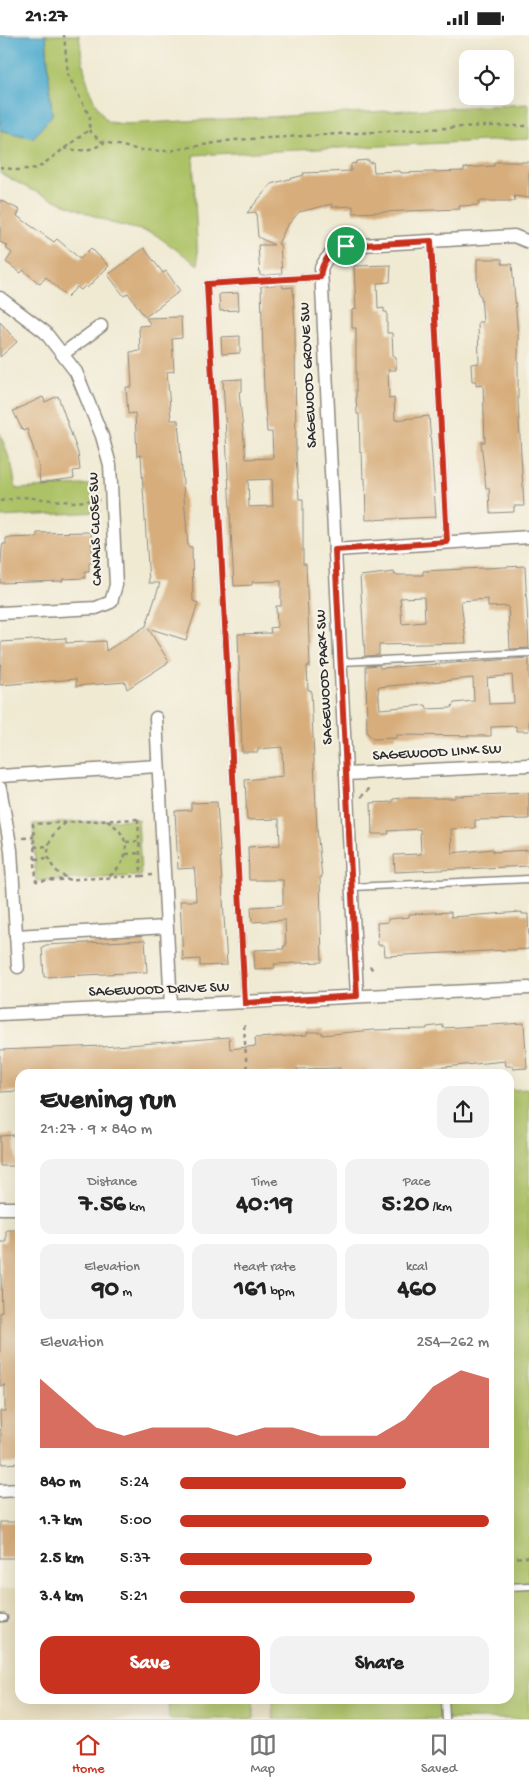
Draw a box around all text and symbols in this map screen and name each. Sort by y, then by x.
text: 21:27 [25,6,67,29]
map controls [459,50,514,105]
button: locate [459,50,514,105]
pin [325,225,367,267]
icon: arrive [332,232,360,260]
street label: SAGEWOOD GROVE SW [296,301,322,448]
street label: CANALS CLOSE SW [85,472,107,586]
street label: SAGEWOOD PARK SW [312,609,338,745]
street label: SAGEWOOD LINK SW [372,741,502,765]
street label: SAGEWOOD DRIVE SW [88,979,230,1001]
text: Evening run [40,1085,176,1118]
button: share [437,1086,489,1138]
text: 21:27 · 9 × 840 m [40,1121,152,1140]
text: Distance [87,1174,137,1191]
text: Time [252,1174,277,1191]
text: Pace [403,1174,431,1191]
text: 7.56 [79,1191,126,1220]
text: 40:19 [236,1191,293,1220]
text: 5:20 [382,1191,429,1220]
text: km [126,1199,145,1216]
text: /km [429,1199,452,1216]
text: Elevation [84,1259,140,1276]
text: Heart rate [233,1259,296,1276]
text: kcal [406,1259,428,1276]
text: 90 [92,1276,119,1305]
text: 161 [234,1276,267,1305]
text: 460 [397,1276,436,1305]
text: m [119,1284,132,1301]
text: bpm [267,1284,295,1301]
text: Elevation [40,1334,104,1353]
text: 254–262 m [416,1334,489,1353]
text: 840 m [40,1474,81,1493]
text: 5:24 [120,1474,149,1493]
text: 1.7 km [40,1512,82,1531]
text: 5:00 [120,1512,152,1531]
text: 2.5 km [40,1550,84,1569]
text: 5:37 [120,1550,150,1569]
text: 3.4 km [40,1588,83,1607]
text: 5:21 [120,1588,148,1607]
button: Save [40,1636,260,1694]
button: Share [270,1636,489,1694]
tab: Home [72,1731,105,1778]
tab: Map [249,1731,277,1778]
tab: Saved [421,1731,457,1778]

